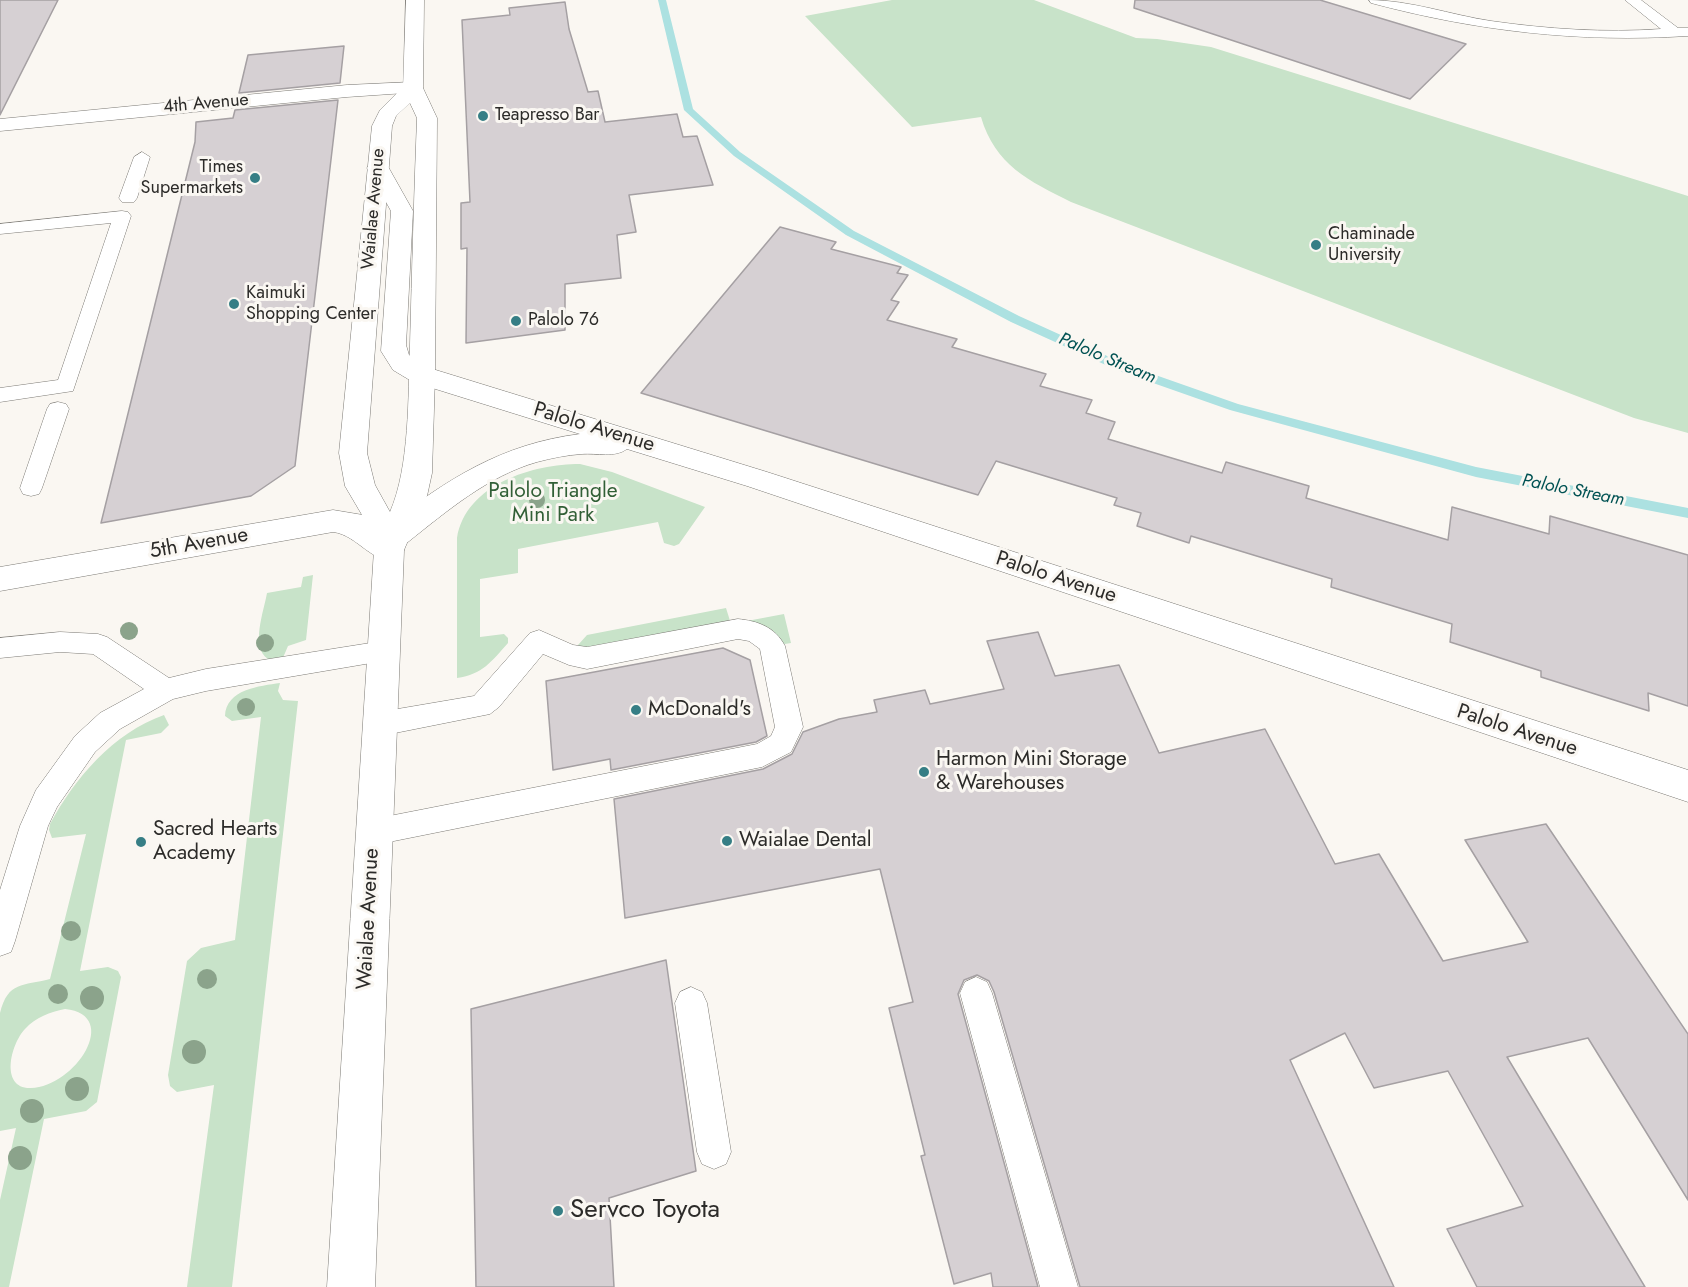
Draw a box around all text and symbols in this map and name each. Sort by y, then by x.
street label: 4th Avenue [162,90,250,118]
place label: Teapresso Bar [495,105,600,127]
marker: Teapresso Bar [476,109,490,123]
street label: Waialae Avenue [358,148,390,270]
place label: Times Supermarkets [141,157,243,200]
marker: Times Supermarkets [248,171,262,185]
place label: Chaminade University [1328,224,1415,266]
marker: Chaminade University [1309,238,1323,252]
place label: Kaimuki Shopping Center [246,283,376,326]
marker: Kaimuki Shopping Center [227,297,241,311]
place label: Palolo 76 [528,310,599,332]
marker: Palolo 76 [509,314,523,328]
water label: Palolo Stream [1055,329,1159,389]
street label: Palolo Avenue [530,398,658,458]
water label: Palolo Stream [1520,471,1626,511]
park label: Palolo Triangle Mini Park [488,479,618,529]
street label: 5th Avenue [148,523,250,565]
street label: Palolo Avenue [993,547,1119,609]
place label: McDonald's [648,697,751,723]
street label: Palolo Avenue [1454,700,1580,762]
marker: McDonald's [629,703,643,717]
place label: Harmon Mini Storage & Warehouses [936,747,1127,797]
marker: Harmon Mini Storage & Warehouses [917,765,931,779]
place label: Sacred Hearts Academy [153,817,277,867]
place label: Waialae Dental [739,828,871,854]
marker: Waialae Dental [720,834,734,848]
marker: Sacred Hearts Academy [134,835,148,849]
street label: Waialae Avenue [353,848,385,990]
place label: Servco Toyota [570,1195,720,1227]
marker: Servco Toyota [551,1204,565,1218]

